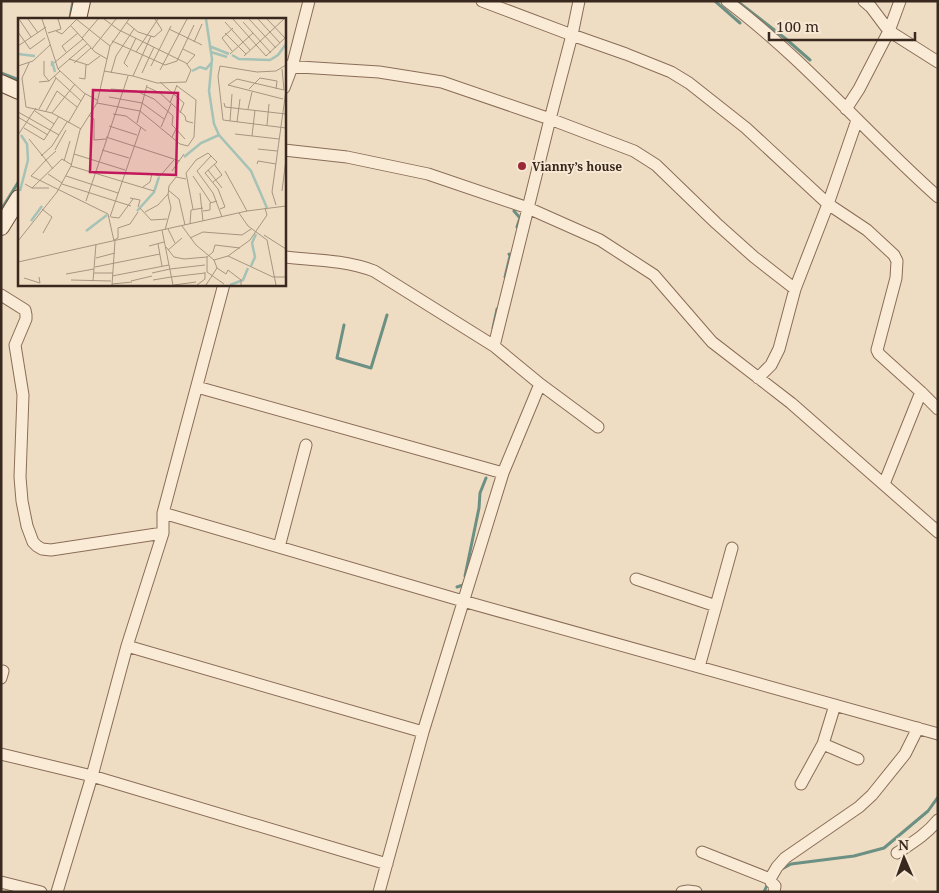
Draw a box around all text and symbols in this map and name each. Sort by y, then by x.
scale bar [769,10,915,42]
text: 100 m [776,16,819,36]
inset map [18,18,285,285]
place label: Vianny’s house [532,158,622,175]
marker: Vianny’s house [516,160,528,172]
north arrow [879,833,929,883]
text: N [898,835,909,854]

